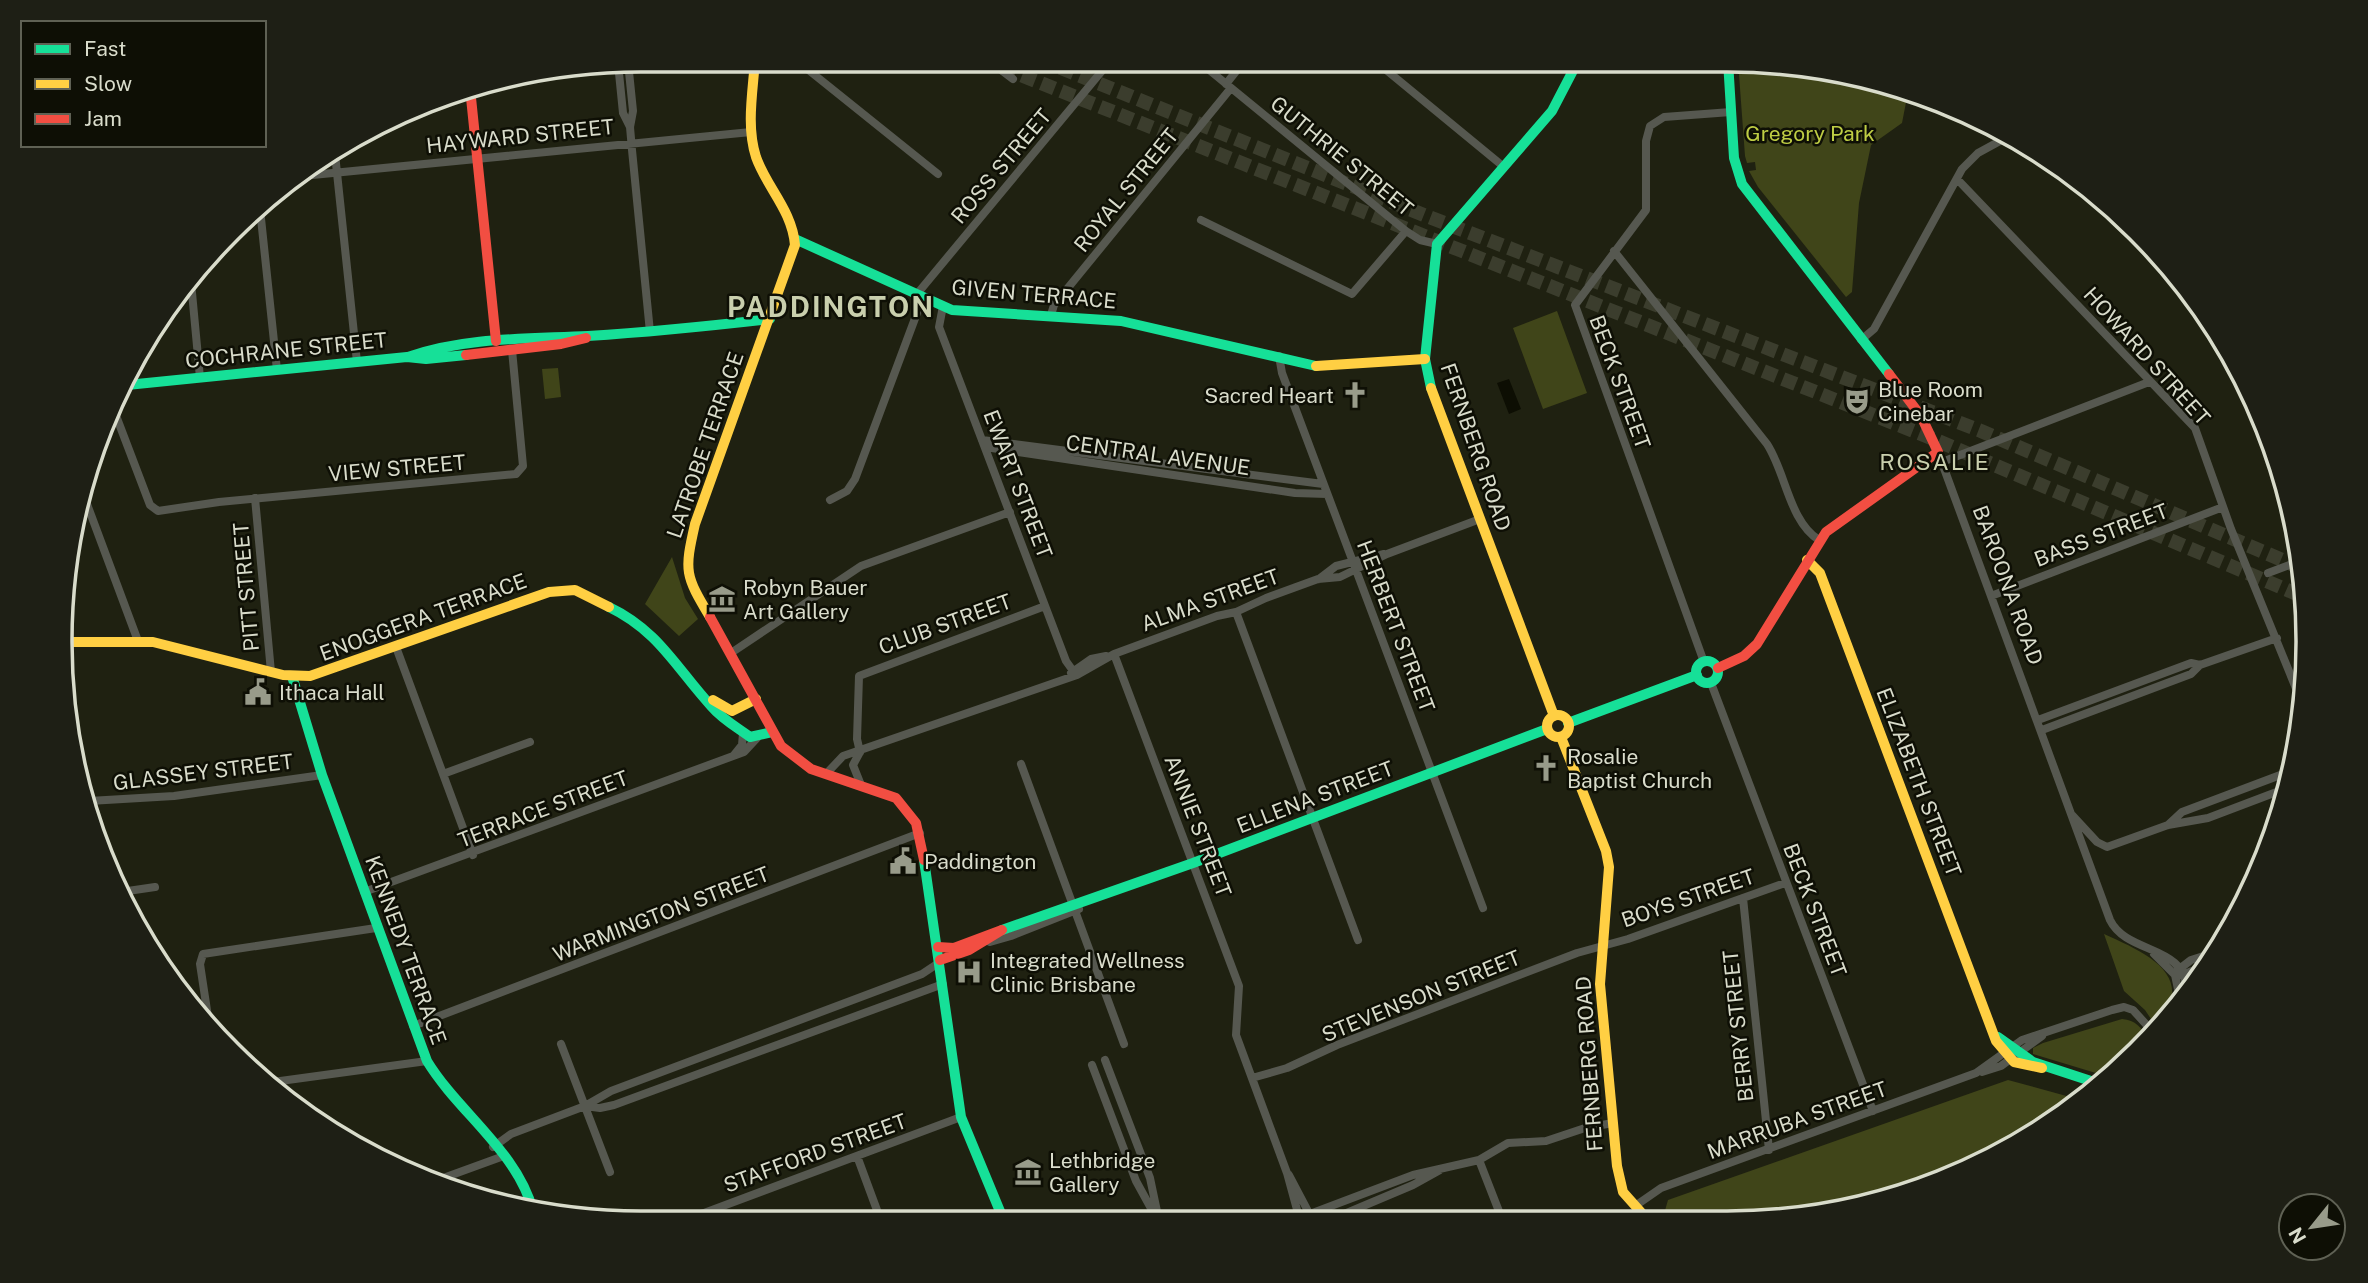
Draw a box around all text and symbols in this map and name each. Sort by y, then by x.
legend [21,21,266,147]
text: Fast [84,36,126,61]
text: Slow [84,71,132,96]
street label: GUTHRIE STREET [1266,91,1418,221]
street label: ROSS STREET [946,104,1056,228]
text: Jam [84,106,122,131]
street label: HAYWARD STREET [425,114,615,158]
park label: Gregory Park [1745,121,1875,146]
street label: ROYAL STREET [1069,123,1183,257]
street label: GIVEN TERRACE [951,274,1117,314]
street label: HOWARD STREET [2078,282,2216,430]
district label: PADDINGTON [727,290,935,323]
street label: BECK STREET [1584,312,1656,452]
street label: COCHRANE STREET [184,327,388,373]
street label: LATROBE TERRACE [661,348,749,542]
street label: FERNBERG ROAD [1436,360,1516,534]
place label: Blue Room Cinebar [1878,377,1983,426]
church icon: Sacred Heart [1340,380,1370,410]
place label: Sacred Heart [1204,383,1334,408]
theatre icon: Blue Room Cinebar [1842,386,1872,416]
street label: EWART STREET [978,406,1058,562]
street label: CENTRAL AVENUE [1064,430,1252,480]
district label: ROSALIE [1879,448,1991,475]
street label: VIEW STREET [327,450,467,486]
street label: BASS STREET [2031,498,2171,572]
street label: BAROONA ROAD [1968,502,2048,668]
street label: PITT STREET [228,521,264,653]
street label: HERBERT STREET [1352,537,1440,715]
street label: ALMA STREET [1138,563,1282,637]
street label: ENOGGERA TERRACE [316,568,530,666]
place label: Robyn Bauer Art Gallery [743,575,868,624]
museum icon: Robyn Bauer Art Gallery [707,584,737,614]
street label: CLUB STREET [875,588,1015,660]
public building icon: Ithaca Hall [243,677,273,707]
place label: Ithaca Hall [279,680,385,705]
street label: ELIZABETH STREET [1871,684,1967,880]
place label: Rosalie Baptist Church [1567,744,1712,793]
street label: GLASSEY STREET [112,749,294,795]
street label: ANNIE STREET [1159,751,1237,901]
church icon: Rosalie Baptist Church [1531,753,1561,783]
street label: ELLENA STREET [1233,756,1397,838]
street label: TERRACE STREET [454,765,632,853]
street label: BECK STREET [1778,840,1852,980]
public building icon: Paddington [888,846,918,876]
place label: Paddington [924,849,1036,874]
street label: KENNEDY TERRACE [360,852,452,1048]
street label: WARMINGTON STREET [549,861,773,967]
street label: BOYS STREET [1618,863,1758,933]
street label: STEVENSON STREET [1318,945,1524,1047]
place label: Integrated Wellness Clinic Brisbane [990,948,1185,997]
street label: BERRY STREET [1718,949,1758,1103]
hospital icon: Integrated Wellness Clinic Brisbane [954,957,984,987]
street label: FERNBERG ROAD [1570,975,1608,1153]
street label: MARRUBA STREET [1704,1076,1890,1164]
street label: STAFFORD STREET [720,1108,910,1198]
place label: Lethbridge Gallery [1049,1148,1155,1197]
museum icon: Lethbridge Gallery [1013,1157,1043,1187]
north arrow [2277,1192,2347,1262]
text: N [2284,1224,2311,1247]

